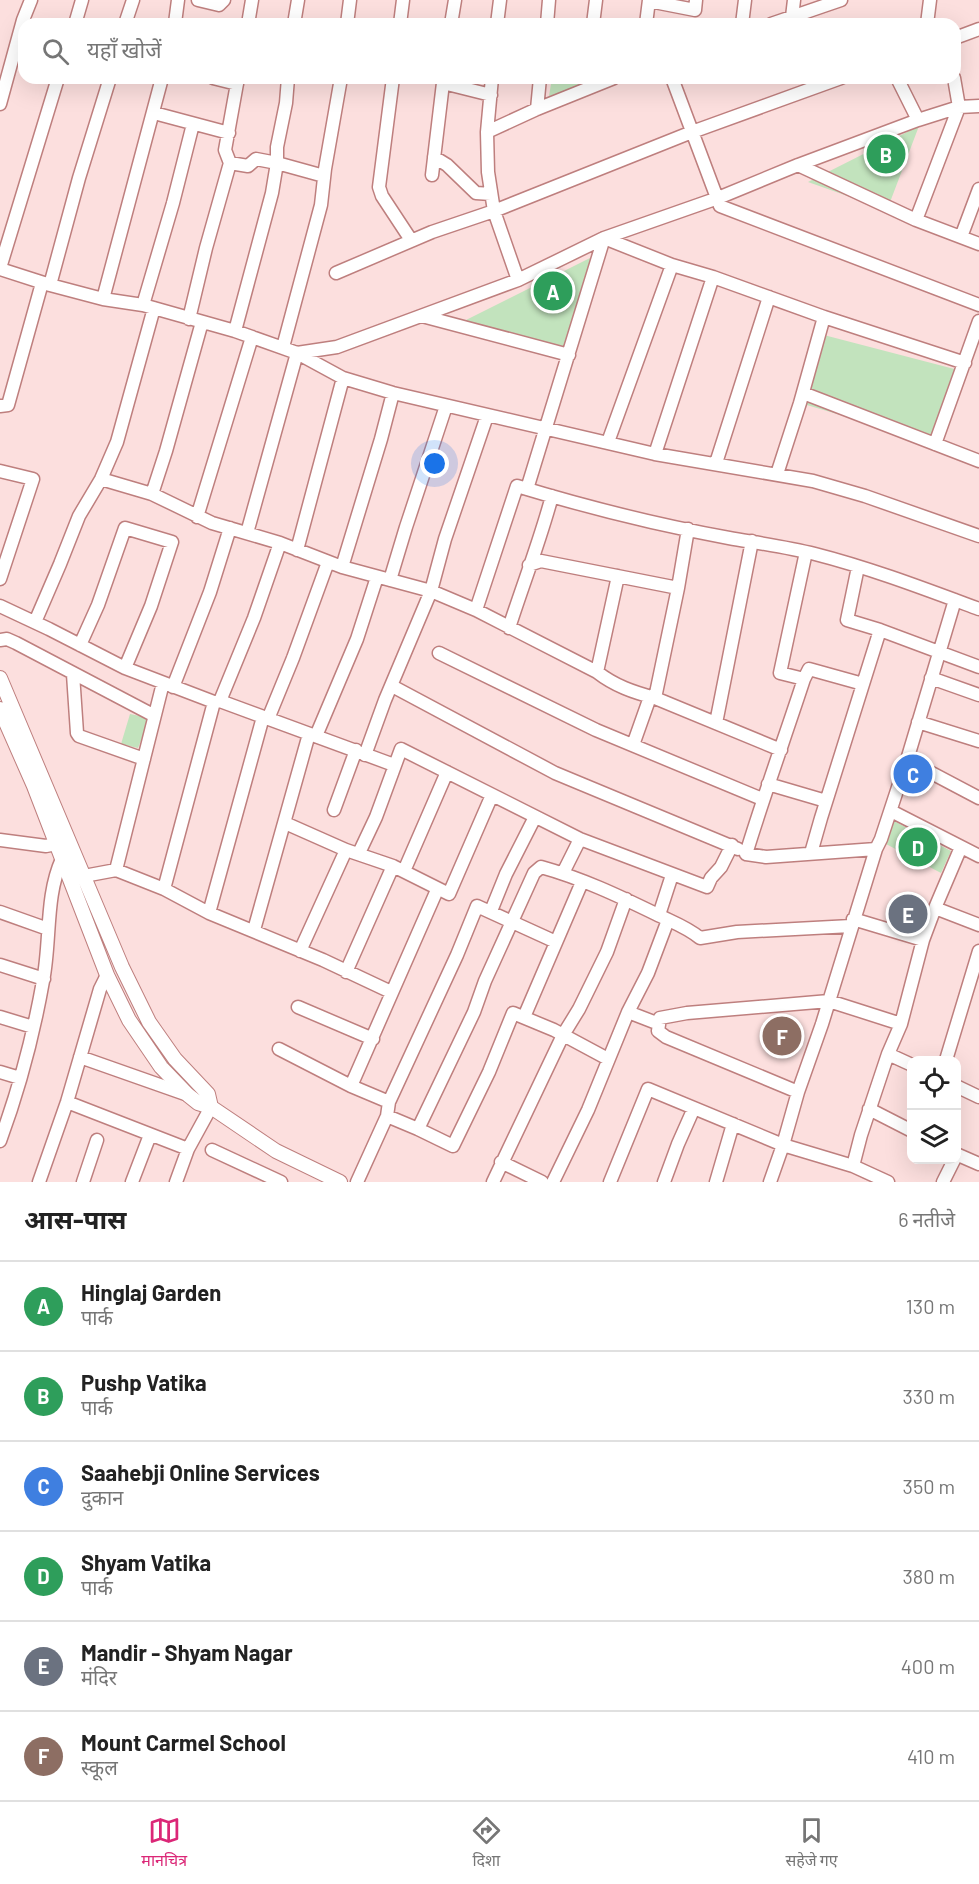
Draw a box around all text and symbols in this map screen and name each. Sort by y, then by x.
search box [18,18,961,84]
icon: search [39,35,72,68]
text: यहाँ खोजें [87,36,162,62]
pin: B [866,132,906,176]
pin: A [534,268,572,314]
your location [420,449,449,478]
pin: C [894,752,932,796]
pin: D [898,824,938,870]
pin: E [888,892,928,936]
pin: F [762,1014,802,1058]
map controls [907,1056,961,1164]
button: locate [907,1056,961,1110]
button: layers [907,1110,961,1164]
text: आस-पास [24,1203,126,1234]
text: 6 नतीजे [898,1207,955,1231]
text: Hinglaj Garden [81,1279,221,1305]
text: A [37,1294,50,1318]
text: 130 m [906,1294,955,1318]
text: पार्क [81,1305,113,1329]
text: Pushp Vatika [81,1369,207,1395]
text: B [37,1384,50,1408]
text: 330 m [903,1384,955,1408]
text: पार्क [81,1395,113,1419]
text: Saahebji Online Services [81,1459,320,1485]
text: C [37,1474,50,1498]
text: 350 m [903,1474,955,1498]
text: दुकान [81,1485,123,1509]
text: Shyam Vatika [81,1549,211,1575]
text: D [37,1564,50,1588]
text: 380 m [902,1564,955,1588]
text: पार्क [81,1575,113,1599]
text: Mandir - Shyam Nagar [81,1639,293,1665]
text: E [38,1654,49,1678]
text: 400 m [901,1654,955,1678]
text: मंदिर [81,1665,117,1689]
text: Mount Carmel School [81,1729,286,1755]
text: F [38,1744,49,1768]
text: 410 m [907,1744,955,1768]
text: स्कूल [81,1755,118,1779]
tab: मानचित्र [141,1814,187,1873]
tab: दिशा [470,1814,503,1873]
tab: सहेजे गए [785,1814,838,1873]

